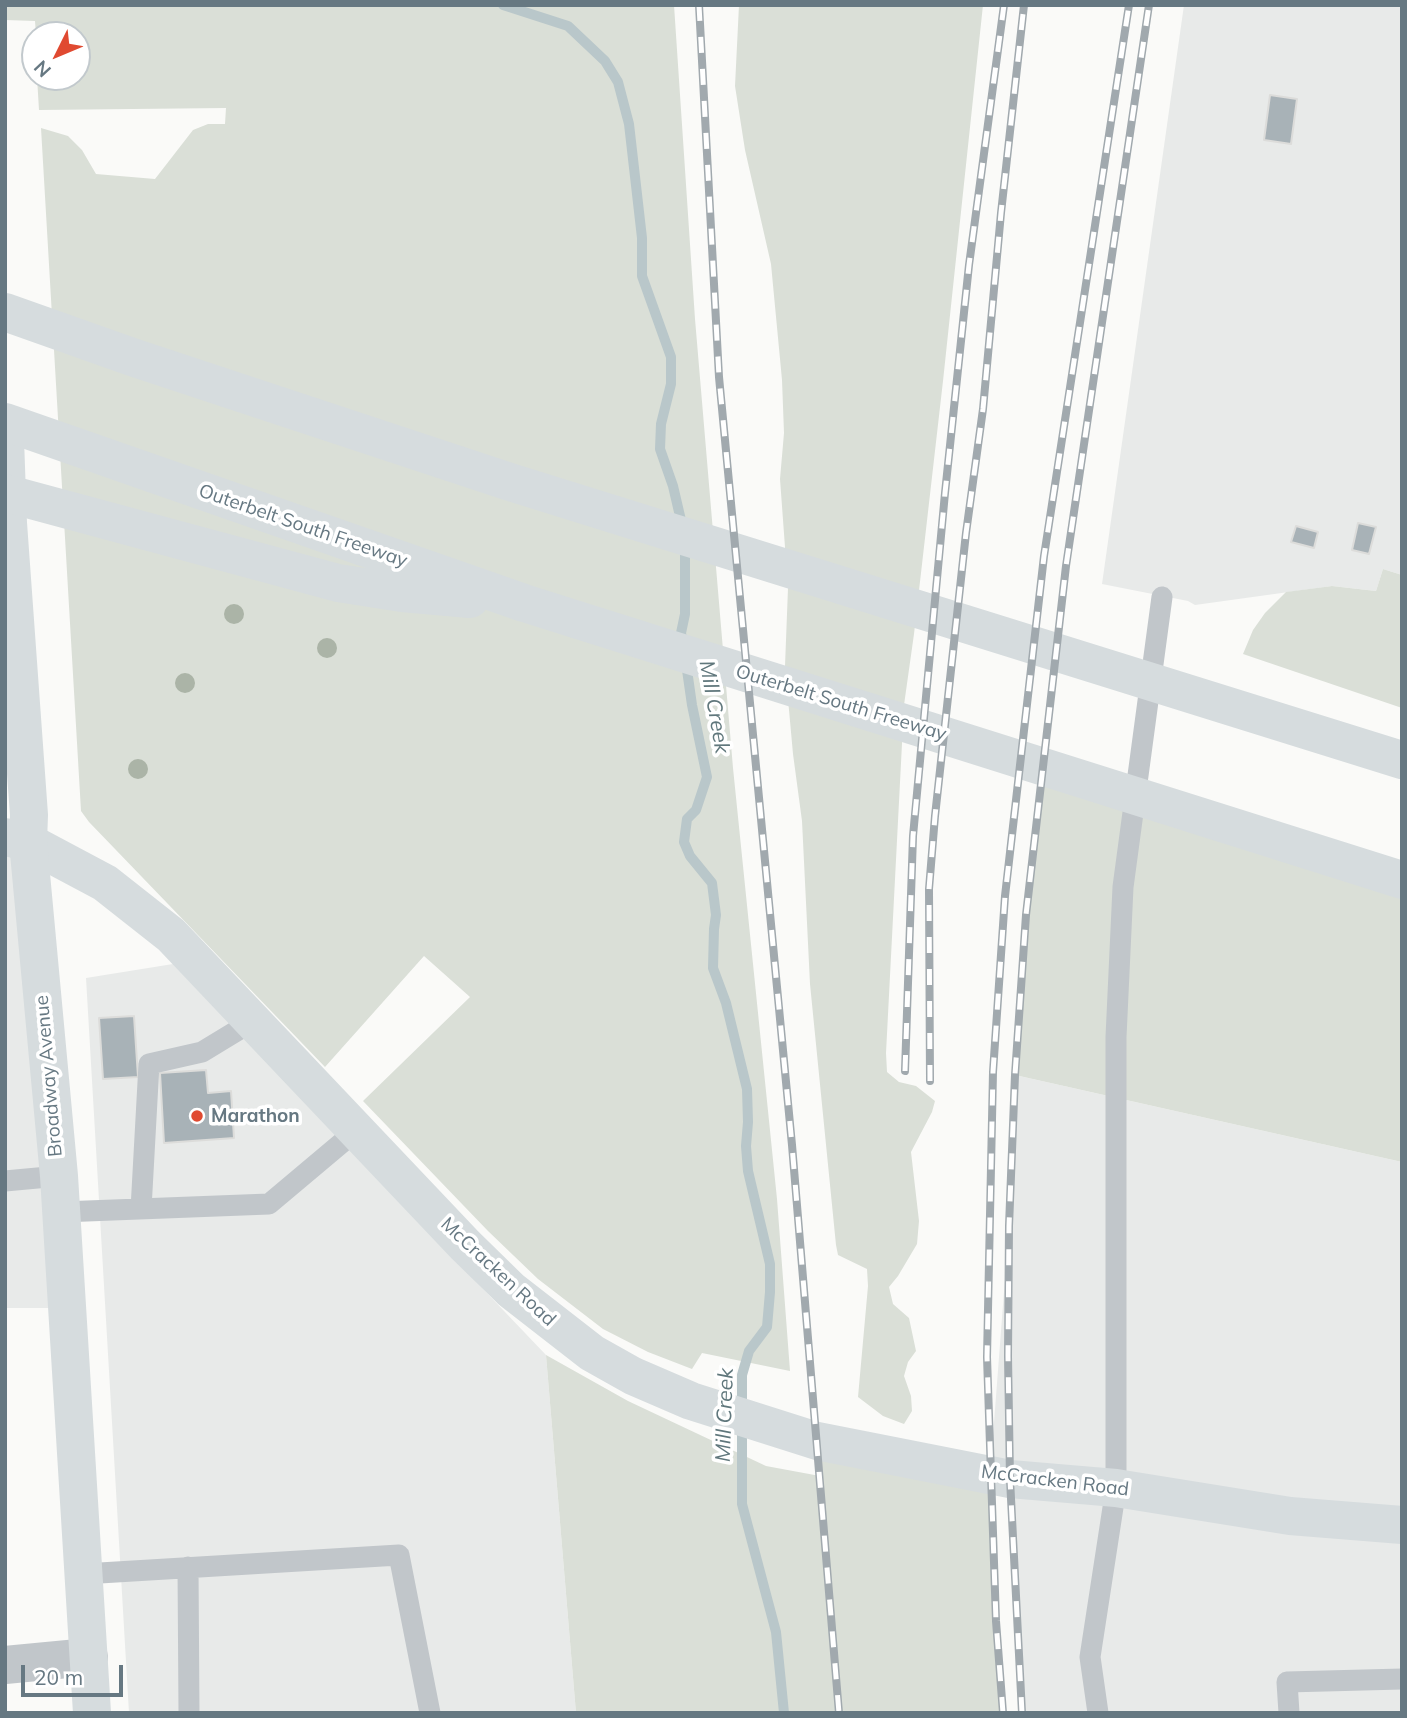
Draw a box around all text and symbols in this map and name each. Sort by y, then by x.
north arrow [21,21,91,91]
text: N [28,56,56,82]
street label: Outerbelt South Freeway [196,480,410,572]
water label: Mill Creek [693,659,735,755]
street label: Outerbelt South Freeway [733,660,949,746]
street label: Broadway Avenue [31,994,67,1158]
place label: Marathon [211,1105,300,1127]
marker: Marathon [189,1108,205,1124]
street label: McCracken Road [436,1213,560,1331]
water label: Mill Creek [711,1368,739,1462]
street label: McCracken Road [980,1461,1130,1501]
scale bar [24,1652,126,1696]
text: 20 m [34,1664,83,1690]

